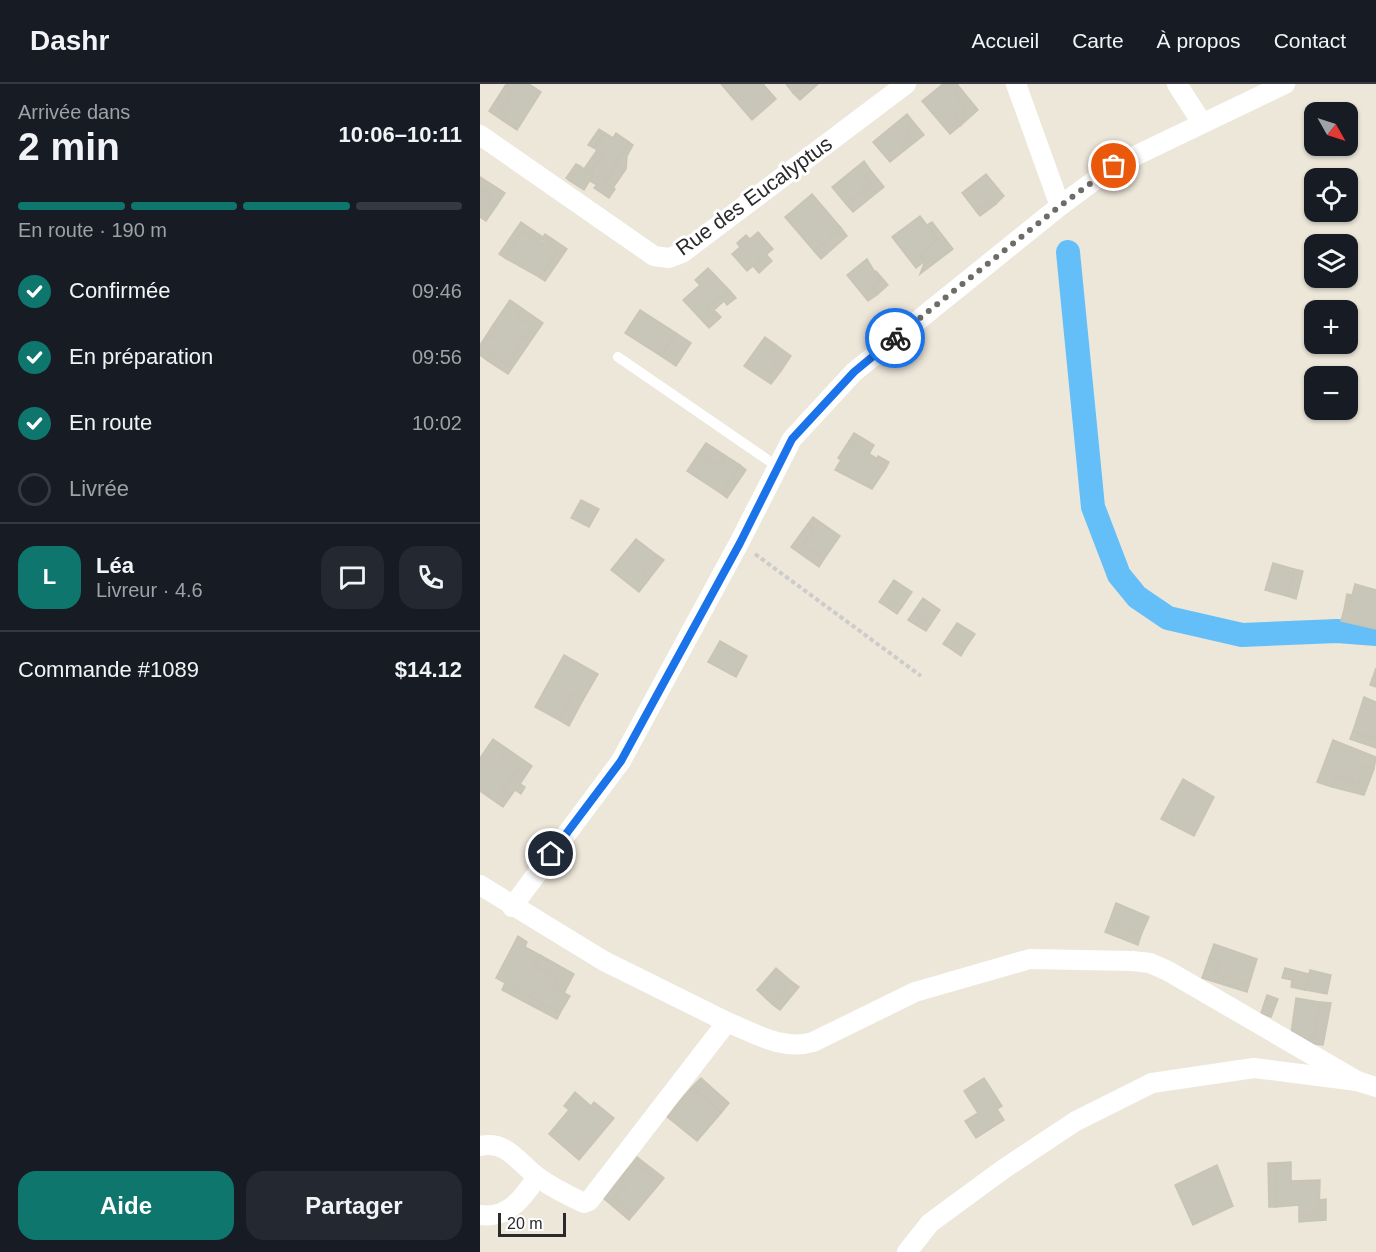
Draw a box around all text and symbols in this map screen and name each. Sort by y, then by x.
text: Dashr [30,25,109,56]
text: Accueil [972,29,1039,52]
text: Carte [1072,29,1124,52]
text: À propos [1157,29,1241,52]
text: Contact [1274,29,1346,52]
text: Arrivée dans [18,101,130,123]
north arrow [1304,102,1358,156]
map controls [1304,102,1358,420]
text: 10:06–10:11 [338,122,462,147]
text: 2 min [18,125,120,168]
street label: Rue des Eucalyptus [671,131,836,260]
pin [1088,140,1139,191]
icon: bag [1097,149,1130,182]
button: locate [1304,168,1358,222]
text: En route · 190 m [18,219,167,241]
button: layers [1304,234,1358,288]
icon: check [18,275,51,308]
text: Confirmée [69,278,170,303]
text: 09:46 [412,280,462,302]
button: + [1304,300,1358,354]
courier [865,308,925,368]
icon: bike [879,322,912,355]
icon: check [18,341,51,374]
text: En préparation [69,344,213,369]
text: 09:56 [412,346,462,368]
button: − [1304,366,1358,420]
icon: check [18,407,51,440]
text: En route [69,410,152,435]
text: 10:02 [412,412,462,434]
text: Livrée [69,476,129,501]
button: chat [321,546,384,609]
button: phone [399,546,462,609]
text: Léa [96,553,134,578]
text: L [43,564,56,589]
text: Livreur · 4.6 [96,579,203,601]
text: Commande #1089 [18,657,199,682]
text: $14.12 [395,657,462,682]
pin [525,828,576,879]
icon: home [534,837,567,870]
button: Aide [18,1171,234,1240]
button: Partager [246,1171,462,1240]
scale bar [498,1210,566,1238]
text: 20 m [507,1215,543,1232]

